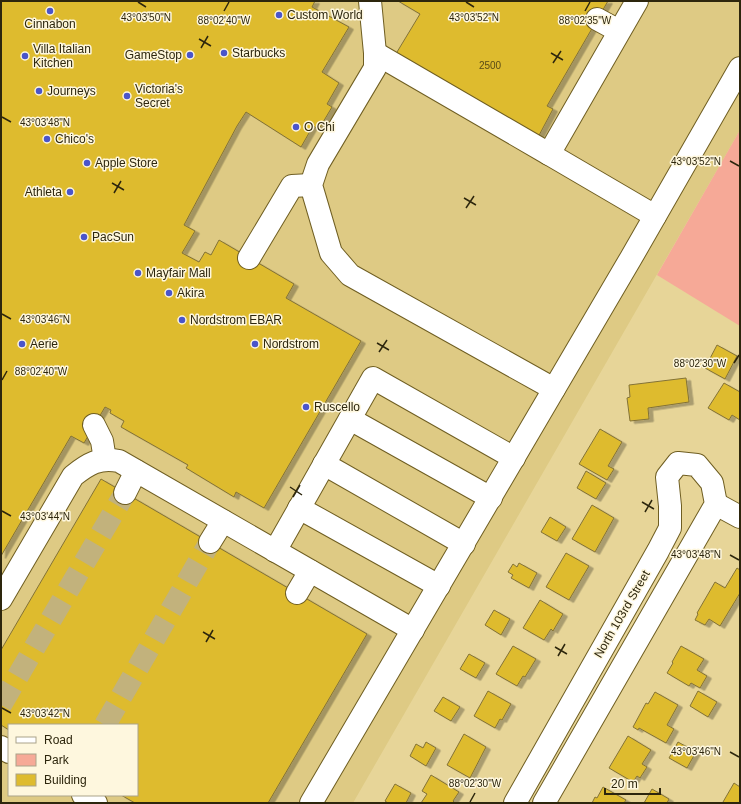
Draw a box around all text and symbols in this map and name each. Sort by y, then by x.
marker: Cinnabon [45,6,55,16]
place label: Custom World [287,8,363,22]
marker: Custom World [274,10,284,20]
text: 43°03'50"N [121,12,171,23]
text: 43°03'52"N [449,12,499,23]
text: 88°02'40"W [198,15,251,26]
text: 88°02'35"W [559,15,612,26]
place label: Cinnabon [24,17,76,31]
place label: Villa Italian Kitchen [33,42,91,70]
place label: Starbucks [232,46,285,60]
place label: GameStop [125,48,182,62]
marker: Starbucks [219,48,229,58]
marker: GameStop [185,50,195,60]
marker: Villa Italian Kitchen [20,51,30,61]
house number: 2500 [479,60,502,71]
place label: Victoria's Secret [135,82,183,110]
place label: Journeys [47,84,96,98]
marker: Journeys [34,86,44,96]
marker: Victoria's Secret [122,91,132,101]
text: 43°03'48"N [20,117,70,128]
place label: O Chi [304,120,335,134]
marker: O Chi [291,122,301,132]
place label: Chico's [55,132,94,146]
marker: Chico's [42,134,52,144]
place label: Apple Store [95,156,158,170]
text: 43°03'52"N [671,156,721,167]
marker: Apple Store [82,158,92,168]
place label: Athleta [25,185,62,199]
marker: Athleta [65,187,75,197]
place label: PacSun [92,230,134,244]
marker: PacSun [79,232,89,242]
place label: Mayfair Mall [146,266,211,280]
marker: Mayfair Mall [133,268,143,278]
place label: Akira [177,286,205,300]
marker: Akira [164,288,174,298]
place label: Nordstrom EBAR [190,313,282,327]
text: 43°03'46"N [20,314,70,325]
marker: Nordstrom EBAR [177,315,187,325]
place label: Aerie [30,337,58,351]
place label: Nordstrom [263,337,319,351]
marker: Aerie [17,339,27,349]
marker: Nordstrom [250,339,260,349]
text: 88°02'30"W [674,358,727,369]
text: 88°02'40"W [15,366,68,377]
place label: Ruscello [314,400,360,414]
marker: Ruscello [301,402,311,412]
text: 43°03'44"N [20,511,70,522]
text: 43°03'48"N [671,549,721,560]
street label: North 103rd Street [591,567,653,660]
text: 43°03'42"N [20,708,70,719]
legend [8,724,138,796]
text: Road [44,733,73,747]
text: 43°03'46"N [671,746,721,757]
text: Park [44,753,70,767]
scale bar [605,770,660,796]
text: Building [44,773,87,787]
text: 20 m [611,777,638,791]
text: 88°02'30"W [449,778,502,789]

